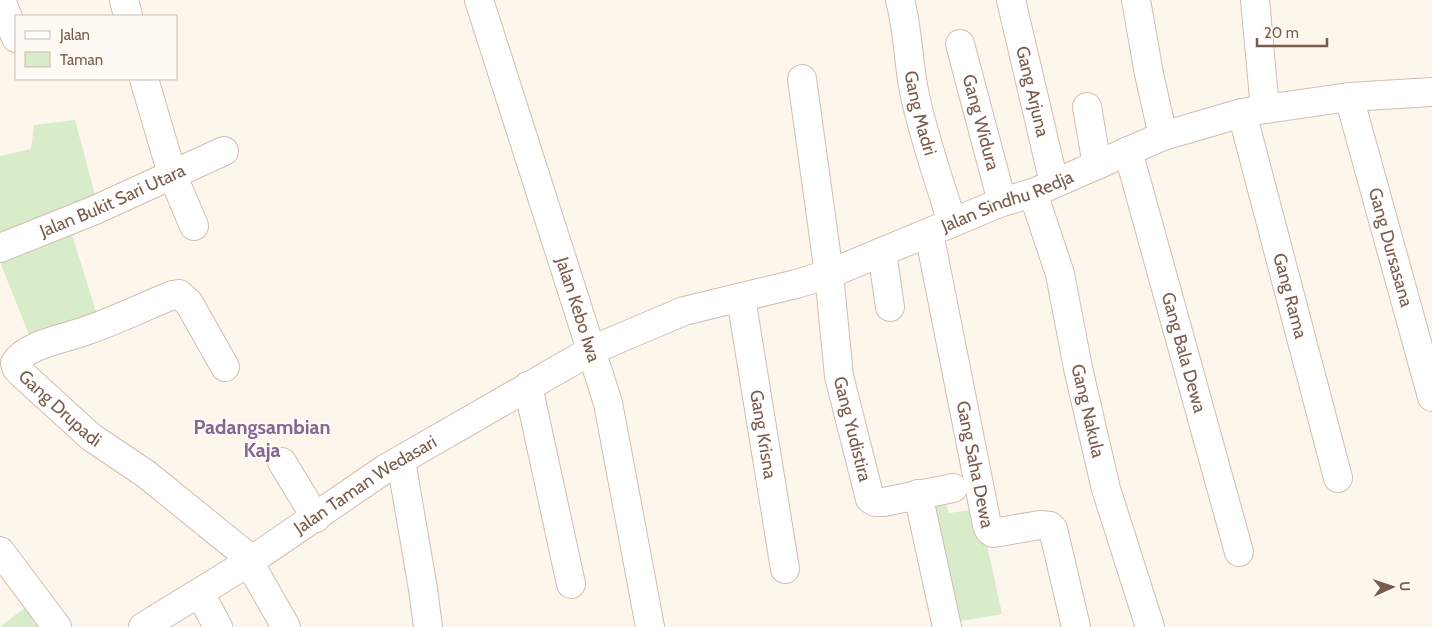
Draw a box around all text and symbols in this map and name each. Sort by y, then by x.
legend [15,15,178,80]
scale bar [1257,15,1327,47]
text: 20 m [1264,24,1299,42]
text: Jalan [59,26,90,44]
street label: Gang Arjuna [1011,44,1054,139]
text: Taman [60,51,103,69]
street label: Gang Madri [900,69,941,158]
street label: Gang Widura [958,72,1004,173]
street label: Jalan Bukit Sari Utara [35,159,189,242]
street label: Jalan Sindhu Redja [937,166,1077,237]
street label: Gang Dursasana [1364,185,1418,310]
street label: Gang Rama [1268,251,1312,341]
street label: Jalan Kebo Iwa [551,253,605,365]
street label: Gang Bala Dewa [1157,290,1211,415]
street label: Gang Nakula [1066,362,1109,460]
street label: Gang Drupadi [14,365,105,452]
street label: Gang Yudistira [829,374,876,484]
street label: Gang Krisna [745,388,781,481]
street label: Gang Saha Dewa [952,399,998,530]
district label: Padangsambian Kaja [193,415,331,462]
street label: Jalan Taman Wedasari [289,431,441,540]
north arrow [1367,562,1417,612]
text: U [1396,581,1414,592]

